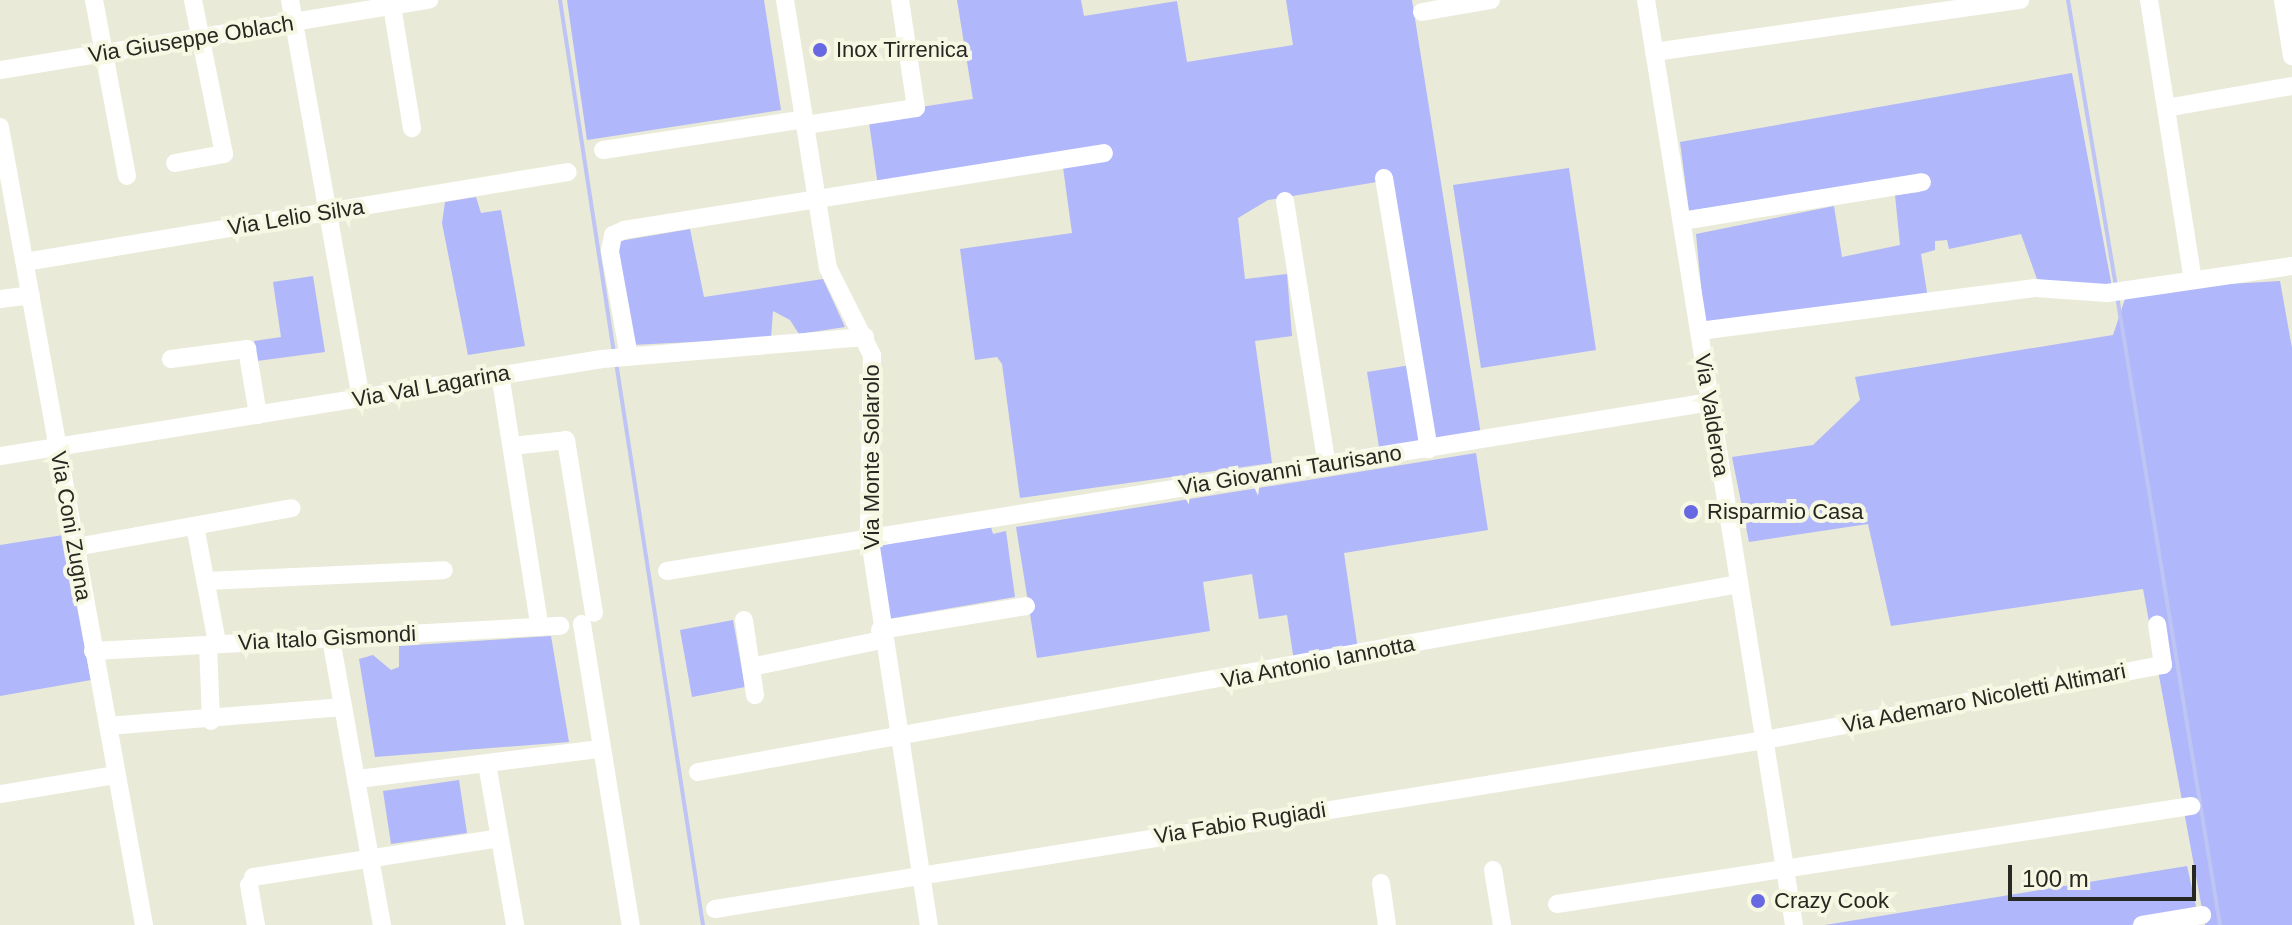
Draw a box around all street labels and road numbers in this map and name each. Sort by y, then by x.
street label: Via Giuseppe Oblach [86,10,296,68]
street label: Via Lelio Silva [226,193,366,241]
street label: Via Valderoa [1689,352,1735,478]
street label: Via Val Lagarina [350,359,512,413]
street label: Via Monte Solarolo [859,364,885,550]
street label: Via Giovanni Taurisano [1176,439,1404,501]
street label: Via Coni Zugna [45,449,97,603]
street label: Via Italo Gismondi [237,620,417,656]
street label: Via Antonio Iannotta [1218,630,1418,694]
street label: Via Ademaro Nicoletti Altimari [1839,657,2129,739]
street label: Via Fabio Rugiadi [1152,796,1328,850]

